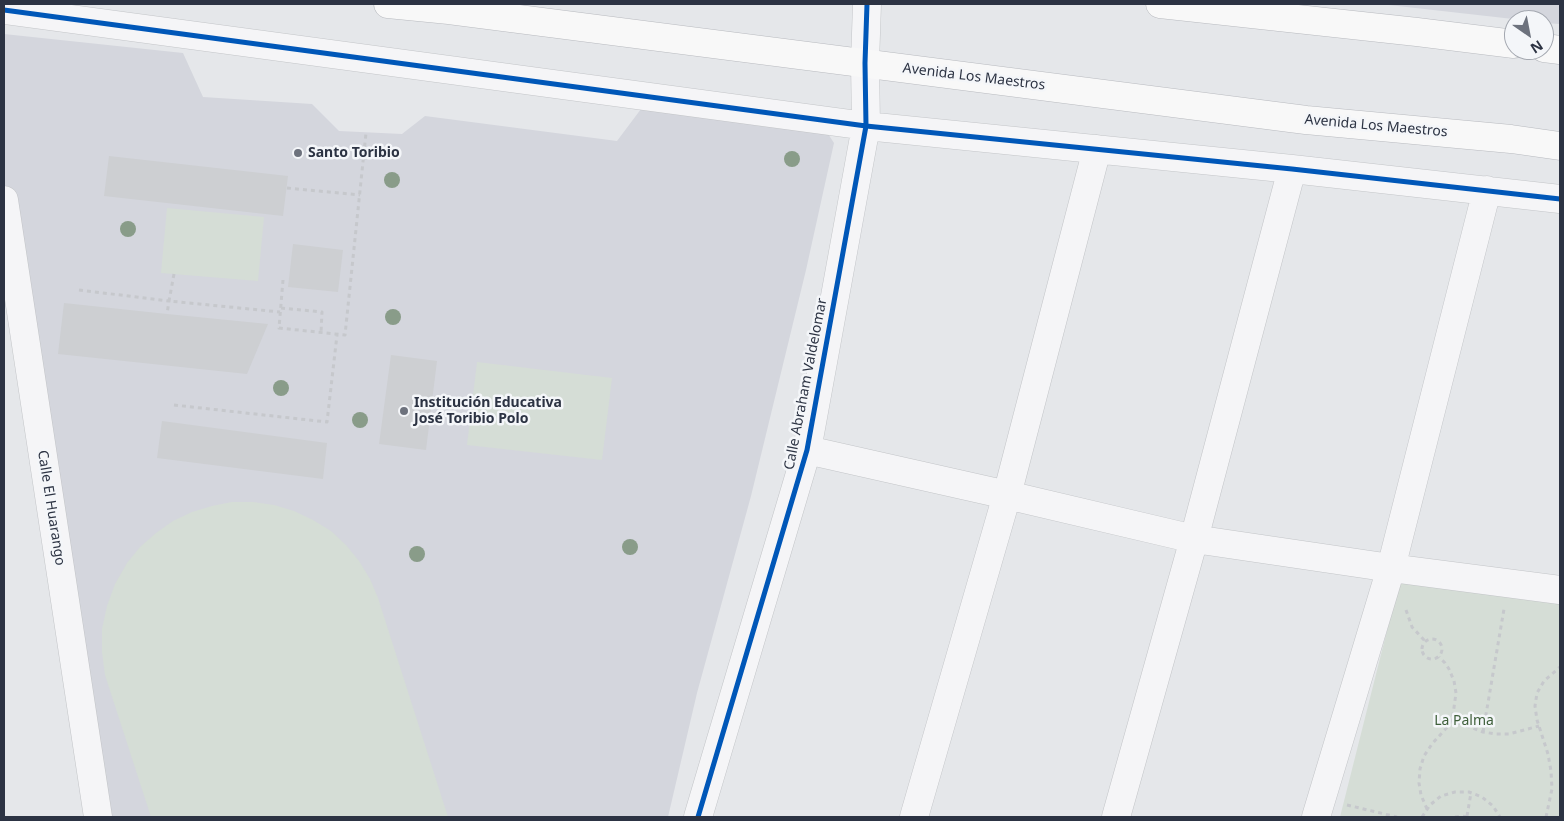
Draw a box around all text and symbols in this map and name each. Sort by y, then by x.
north arrow [1504,10,1554,60]
text: N [1527,36,1547,58]
street label: Avenida Los Maestros [902,60,1046,94]
street label: Avenida Los Maestros [1304,111,1448,141]
place label: Santo Toribio [308,145,400,161]
marker: Santo Toribio [292,147,304,159]
street label: Calle Abraham Valdelomar [781,297,831,471]
place label: Institución Educativa José Toribio Polo [414,395,562,428]
marker: Institución Educativa José Toribio Polo [398,405,410,417]
street label: Calle El Huarango [34,449,68,567]
park label: La Palma [1434,713,1494,729]

